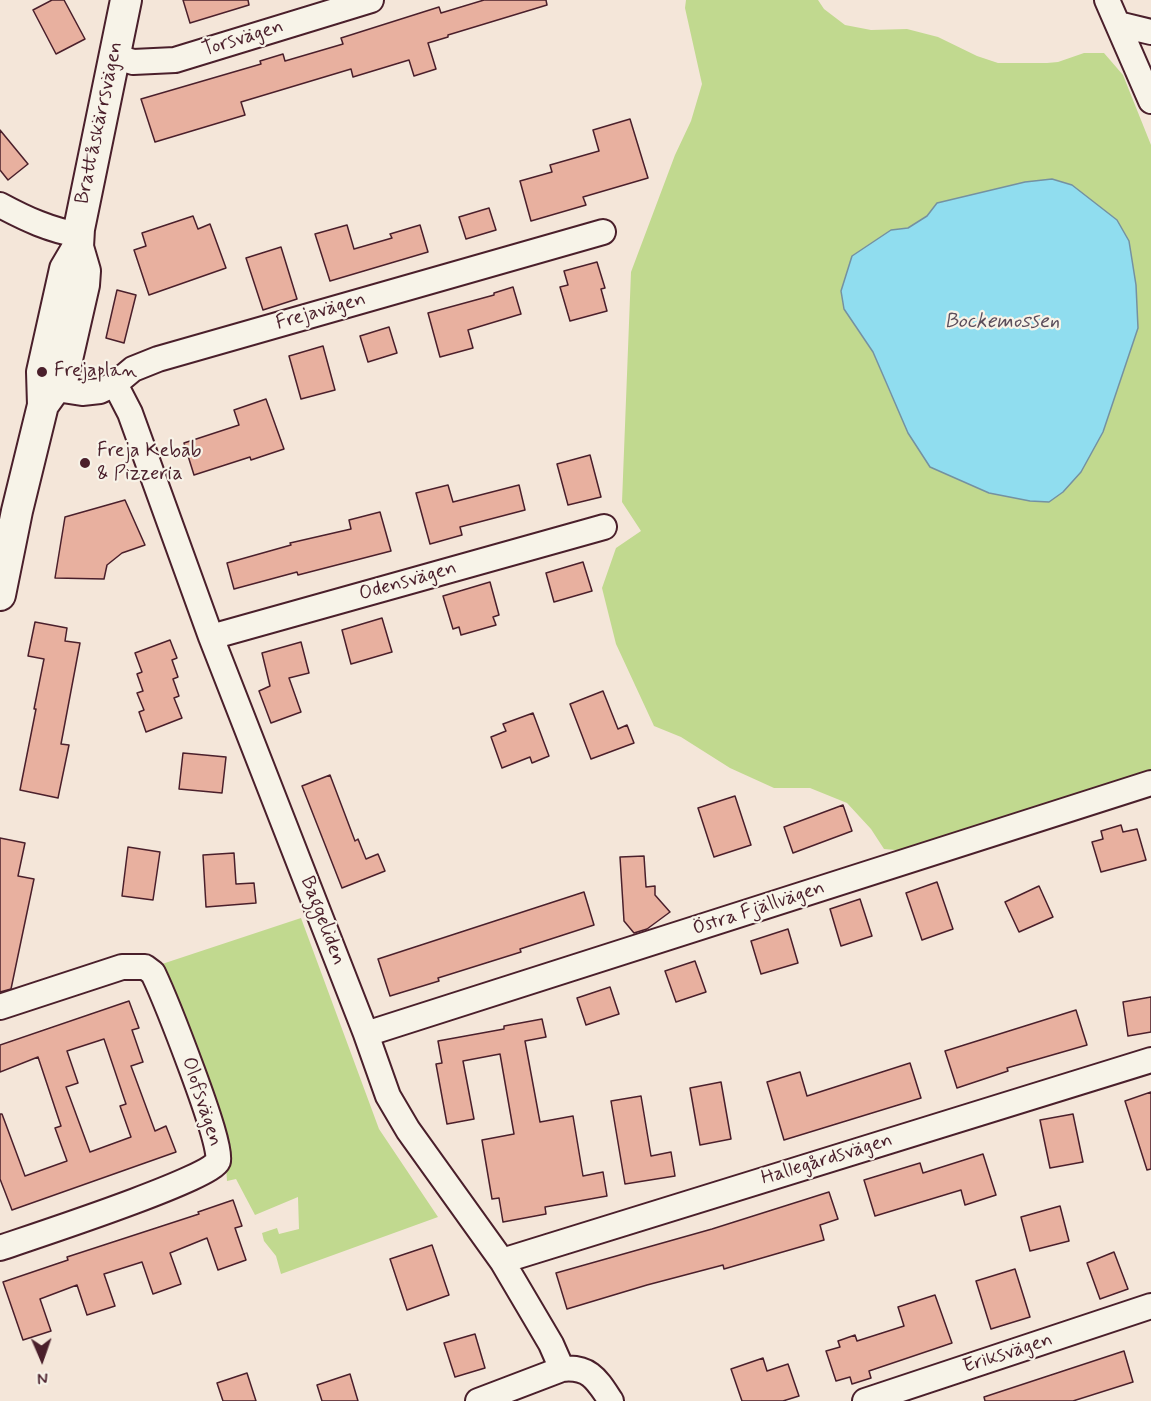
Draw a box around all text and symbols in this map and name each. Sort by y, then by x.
street label: Torsvägen [200,15,286,63]
street label: Brattåskärrsvägen [71,40,129,206]
street label: Frejavägen [273,288,369,336]
water label: Bockemossen [944,310,1060,336]
place label: Frejaplan [54,360,137,384]
marker: Frejaplan [35,365,49,379]
place label: Freja Kebab & Pizzeria [97,440,202,487]
marker: Freja Kebab & Pizzeria [78,456,92,470]
street label: Odensvägen [357,557,459,607]
street label: Baggeliden [294,873,350,969]
street label: Östra Fjällvägen [690,876,828,942]
street label: Olofsvägen [175,1054,227,1150]
street label: Hallegårdsvägen [758,1129,896,1191]
street label: Eriksvägen [960,1328,1056,1380]
north arrow [12,1329,72,1389]
text: N [37,1367,48,1388]

